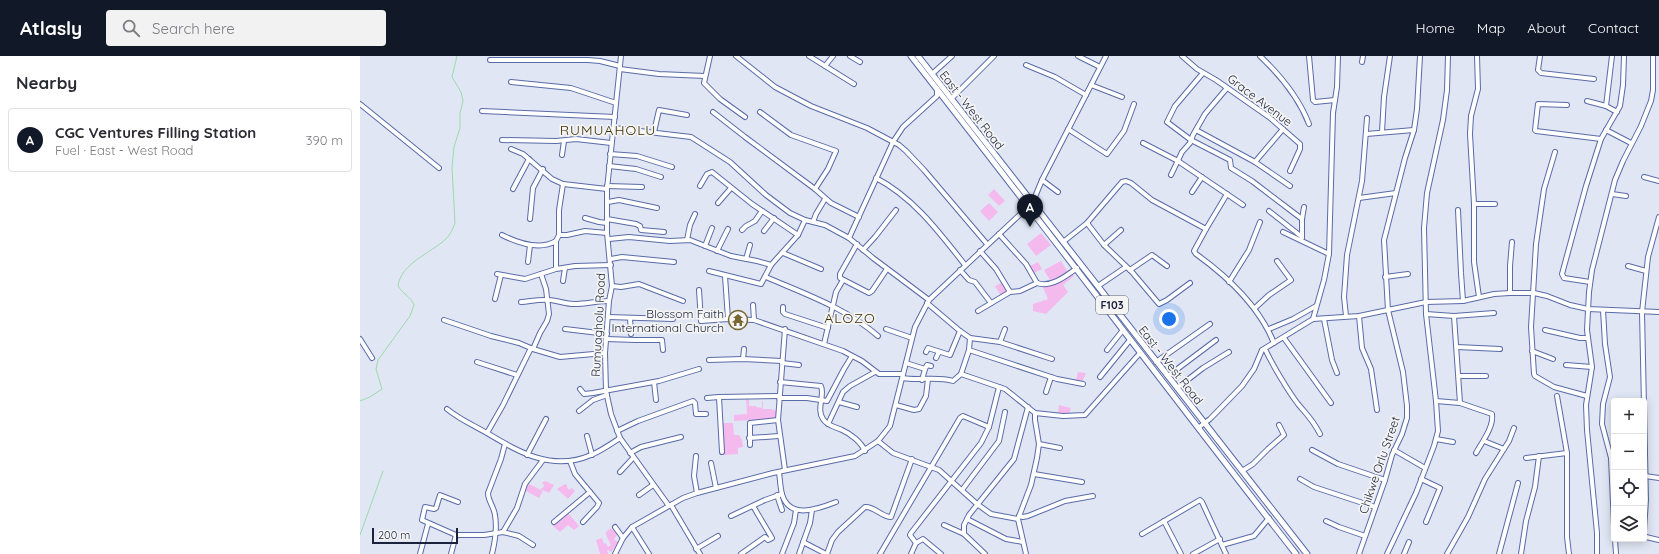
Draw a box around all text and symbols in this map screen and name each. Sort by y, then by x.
search box [106,10,386,46]
text: Atlasly [20,16,82,40]
icon: search [120,17,142,39]
text: Search here [152,19,235,38]
text: Home [1416,19,1455,37]
text: Map [1477,19,1505,37]
text: About [1527,19,1566,37]
text: Contact [1588,19,1639,37]
street label: East - West Road [937,68,1007,152]
street label: Grace Avenue [1225,71,1296,129]
text: Nearby [16,72,77,93]
district label: RUMUAHOLU [560,121,656,139]
text: CGC Ventures Filling Station [55,123,256,142]
text: A [26,132,34,148]
text: 390 m [306,132,343,148]
text: Fuel · East - West Road [55,142,193,158]
pin: A [1017,194,1043,227]
street label: Rumuagholu Road [588,273,608,377]
road number: F103 [1096,296,1128,314]
place label: Blossom Faith International Church [611,306,724,335]
temple icon: Blossom Faith International Church [727,309,749,331]
district label: ALOZO [824,309,876,327]
your location [1159,309,1179,329]
street label: East - West Road [1136,323,1206,407]
map controls [1611,398,1647,542]
button: + [1611,398,1647,434]
street label: Chikwe Orlu Street [1355,414,1403,516]
button: − [1611,434,1647,470]
button: locate [1611,470,1647,506]
button: layers [1611,506,1647,542]
scale bar [372,526,458,545]
text: 200 m [378,528,410,542]

